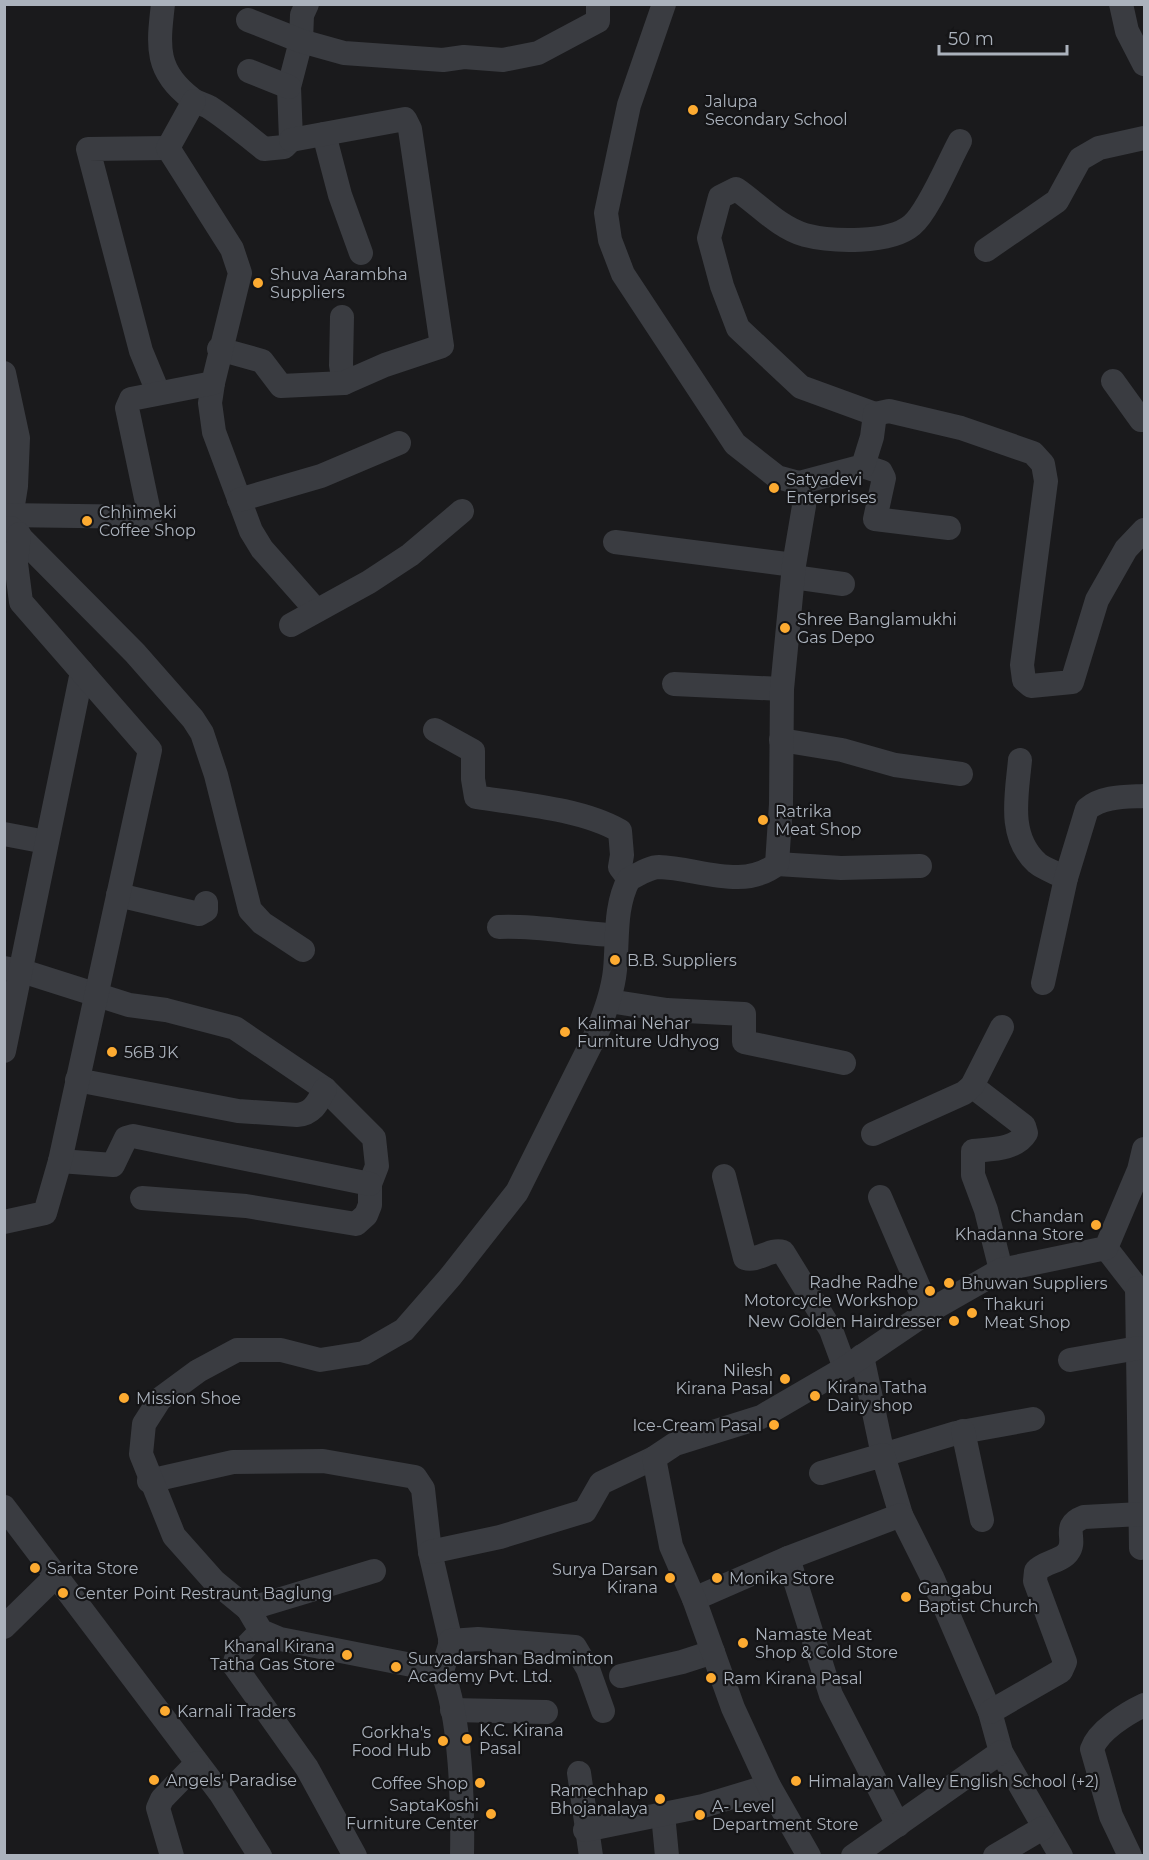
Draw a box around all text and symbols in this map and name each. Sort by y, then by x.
scale bar [939,18,1066,56]
text: 50 m [948,28,994,50]
place label: Jalupa Secondary School [704,92,848,129]
marker: Jalupa Secondary School [686,103,700,117]
place label: Shuva Aarambha Suppliers [270,265,408,302]
marker: Shuva Aarambha Suppliers [251,276,265,290]
place label: Satyadevi Enterprises [786,470,877,507]
marker: Satyadevi Enterprises [767,481,781,495]
place label: Chhimeki Coffee Shop [99,503,196,540]
marker: Chhimeki Coffee Shop [80,514,94,528]
place label: Shree Banglamukhi Gas Depo [797,610,957,647]
marker: Shree Banglamukhi Gas Depo [778,621,792,635]
place label: Ratrika Meat Shop [775,802,862,839]
marker: Ratrika Meat Shop [756,813,770,827]
place label: B.B. Suppliers [627,951,737,970]
marker: B.B. Suppliers [608,953,622,967]
place label: Kalimai Nehar Furniture Udhyog [577,1014,720,1051]
marker: Kalimai Nehar Furniture Udhyog [558,1025,572,1039]
place label: 56B JK [124,1043,179,1062]
marker: 56B JK [105,1045,119,1059]
place label: Chandan Khadanna Store [955,1207,1084,1244]
marker: Chandan Khadanna Store [1089,1218,1103,1232]
place label: Radhe Radhe Motorcycle Workshop [744,1273,918,1310]
place label: Bhuwan Suppliers [961,1274,1108,1293]
marker: Bhuwan Suppliers [942,1276,956,1290]
marker: Radhe Radhe Motorcycle Workshop [923,1284,937,1298]
place label: Thakuri Meat Shop [984,1295,1071,1332]
marker: Thakuri Meat Shop [965,1306,979,1320]
place label: New Golden Hairdresser [748,1312,942,1331]
marker: New Golden Hairdresser [947,1314,961,1328]
place label: Nilesh Kirana Pasal [675,1361,773,1398]
marker: Nilesh Kirana Pasal [778,1372,792,1386]
place label: Kirana Tatha Dairy shop [827,1378,927,1415]
place label: Mission Shoe [136,1389,241,1408]
marker: Kirana Tatha Dairy shop [808,1389,822,1403]
marker: Mission Shoe [117,1391,131,1405]
place label: Ice-Cream Pasal [632,1416,762,1435]
marker: Ice-Cream Pasal [767,1418,781,1432]
place label: Sarita Store [47,1559,139,1578]
place label: Surya Darsan Kirana [552,1560,658,1597]
marker: Sarita Store [28,1561,42,1575]
place label: Monika Store [729,1569,834,1588]
marker: Surya Darsan Kirana [663,1571,677,1585]
marker: Monika Store [710,1571,724,1585]
place label: Gangabu Baptist Church [918,1579,1038,1616]
place label: Center Point Restraunt Baglung [75,1584,332,1603]
marker: Center Point Restraunt Baglung [56,1586,70,1600]
marker: Gangabu Baptist Church [899,1590,913,1604]
place label: Namaste Meat Shop & Cold Store [755,1625,898,1662]
marker: Namaste Meat Shop & Cold Store [736,1636,750,1650]
place label: Khanal Kirana Tatha Gas Store [210,1637,335,1674]
marker: Khanal Kirana Tatha Gas Store [340,1648,354,1662]
place label: Suryadarshan Badminton Academy Pvt. Ltd. [408,1649,614,1686]
marker: Suryadarshan Badminton Academy Pvt. Ltd. [389,1660,403,1674]
place label: Ram Kirana Pasal [723,1669,863,1688]
marker: Ram Kirana Pasal [704,1671,718,1685]
place label: Karnali Traders [177,1702,296,1721]
marker: Karnali Traders [158,1704,172,1718]
place label: K.C. Kirana Pasal [479,1721,564,1758]
place label: Gorkha's Food Hub [351,1723,431,1760]
marker: K.C. Kirana Pasal [460,1732,474,1746]
marker: Gorkha's Food Hub [436,1734,450,1748]
place label: Angels' Paradise [166,1771,297,1790]
place label: Himalayan Valley English School (+2) [808,1772,1099,1791]
marker: Angels' Paradise [147,1773,161,1787]
place label: Coffee Shop [371,1774,468,1793]
marker: Himalayan Valley English School (+2) [789,1774,803,1788]
marker: Coffee Shop [473,1776,487,1790]
place label: Ramechhap Bhojanalaya [550,1781,648,1818]
marker: Ramechhap Bhojanalaya [653,1792,667,1806]
place label: SaptaKoshi Furniture Center [346,1796,479,1833]
place label: A- Level Department Store [712,1797,858,1834]
marker: SaptaKoshi Furniture Center [484,1807,498,1821]
marker: A- Level Department Store [693,1808,707,1822]

